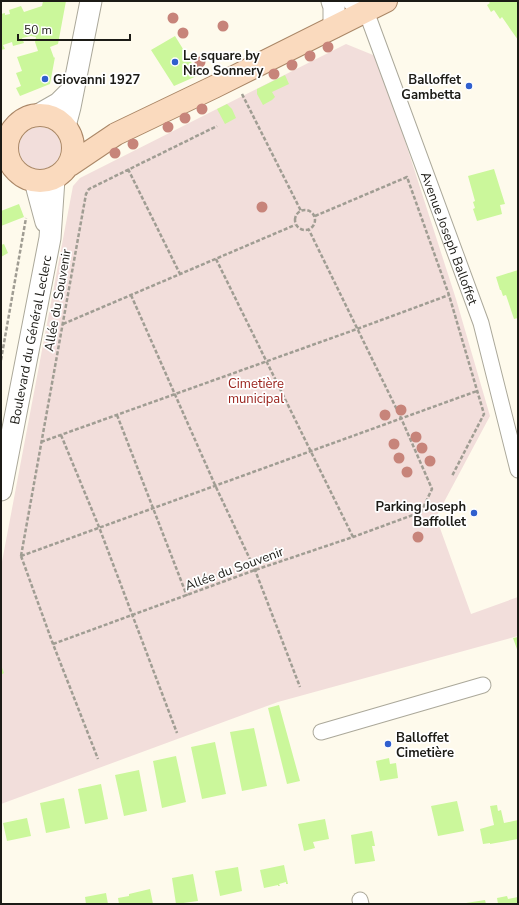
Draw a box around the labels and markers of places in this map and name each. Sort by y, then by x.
place label: Le square by Nico Sonnery [183,47,263,80]
marker: Le square by Nico Sonnery [170,57,180,67]
place label: Giovanni 1927 [53,71,141,89]
place label: Balloffet Gambetta [401,71,462,104]
marker: Giovanni 1927 [40,74,50,84]
marker: Balloffet Gambetta [464,81,474,91]
place label: Parking Joseph Baffollet [375,498,467,531]
marker: Parking Joseph Baffollet [469,508,479,518]
place label: Balloffet Cimetière [396,729,454,762]
marker: Balloffet Cimetière [383,739,393,749]

